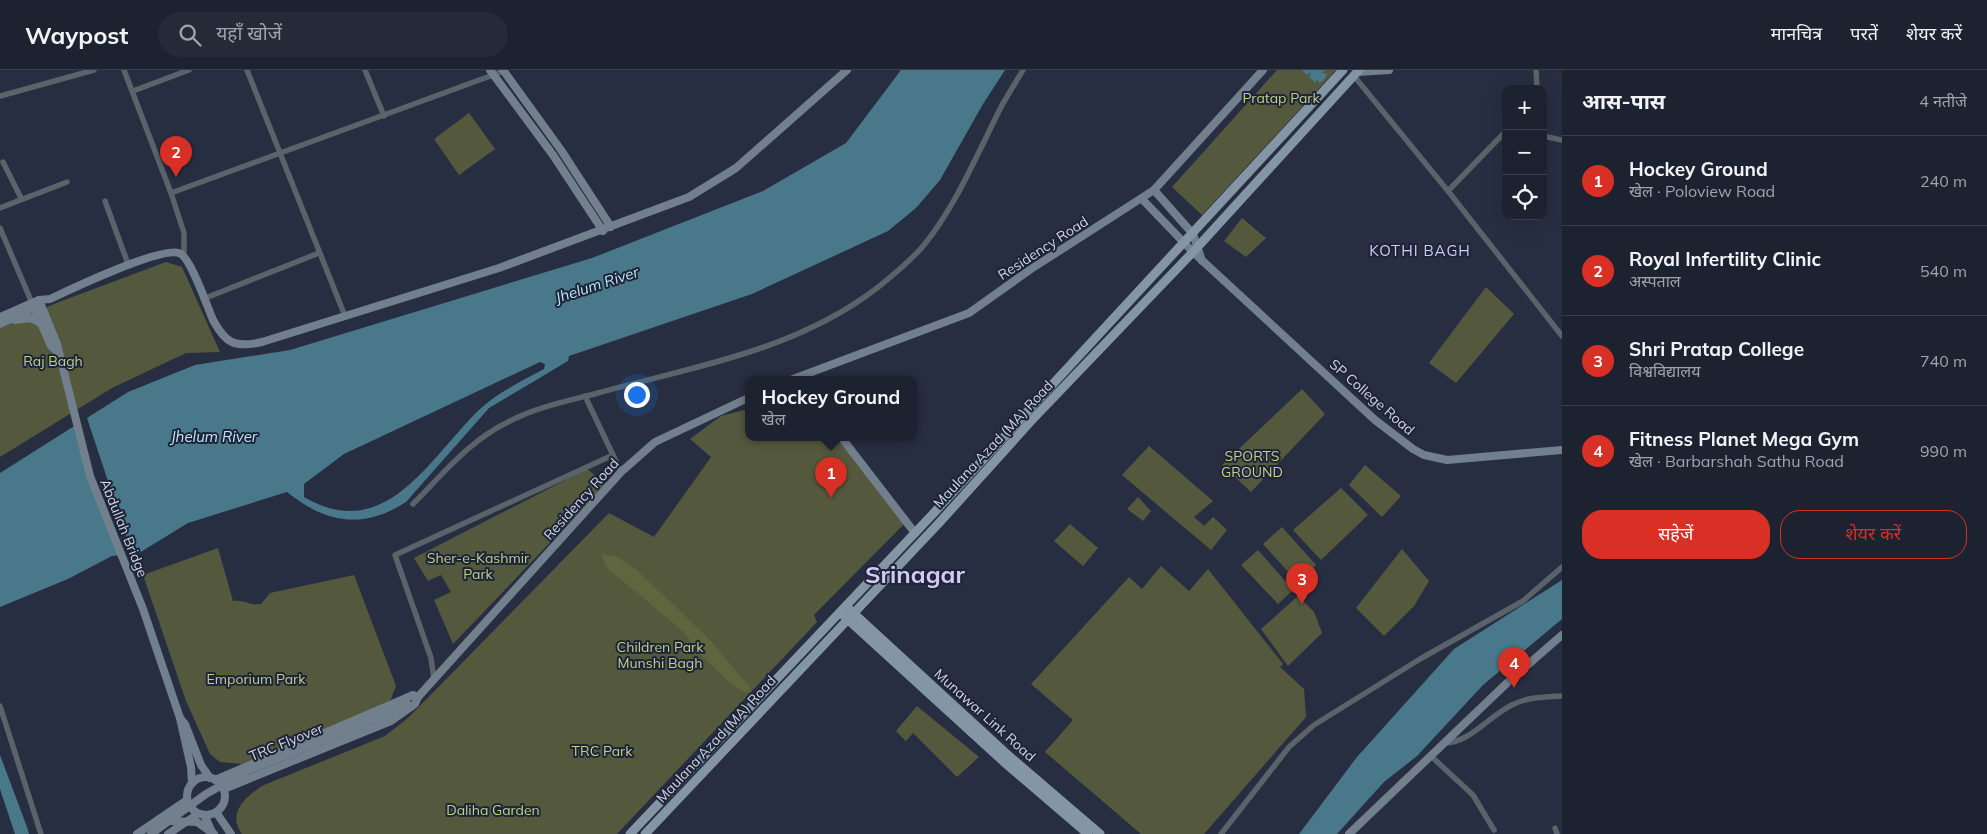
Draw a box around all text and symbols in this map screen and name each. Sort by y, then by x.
search box [158,12,508,57]
text: Waypost [25,20,128,50]
icon: search [176,21,204,49]
text: यहाँ खोजें [216,21,282,45]
text: मानचित्र [1771,22,1822,45]
text: परतें [1850,22,1878,45]
text: शेयर करें [1906,22,1962,45]
map controls [1502,85,1547,220]
button: + [1502,85,1547,130]
text: आस-पास [1582,88,1665,114]
park label: Pratap Park [1242,89,1320,107]
text: 4 नतीजे [1919,91,1967,111]
button: − [1502,130,1547,175]
pin: 2 [160,136,192,177]
text: Hockey Ground [1629,157,1768,181]
text: 1 [1593,171,1603,191]
text: 240 m [1920,171,1967,191]
button: locate [1502,175,1547,220]
text: खेल · Poloview Road [1629,181,1775,201]
street label: Residency Road [994,212,1092,284]
district label: KOTHI BAGH [1369,241,1471,260]
text: Royal Infertility Clinic [1629,247,1821,271]
text: 2 [1593,261,1603,281]
text: 540 m [1920,261,1967,281]
water label: Jhelum River [551,262,641,308]
text: अस्पताल [1629,271,1681,291]
text: Shri Pratap College [1629,337,1804,361]
text: 3 [1593,351,1603,371]
text: 740 m [1920,351,1967,371]
park label: Raj Bagh [23,352,83,370]
street label: SP College Road [1326,355,1418,439]
text: विश्वविद्यालय [1629,361,1700,381]
popup [745,376,917,441]
street label: Maulana Azad (MA) Road [929,377,1057,511]
your location [624,382,650,408]
text: Hockey Ground [762,385,900,409]
text: खेल [762,409,786,429]
water label: Jhelum River [169,427,258,446]
text: Fitness Planet Mega Gym [1629,427,1859,451]
text: 4 [1593,441,1603,461]
text: 990 m [1920,441,1967,461]
park label: SPORTS GROUND [1221,447,1283,481]
text: खेल · Barbarshah Sathu Road [1629,451,1844,471]
street label: Residency Road [540,454,622,544]
pin: 1 [815,457,847,498]
street label: Abdullah Bridge [96,476,152,580]
button: सहेजें [1582,510,1770,559]
button: शेयर करें [1780,510,1967,559]
park label: Sher-e-Kashmir Park [427,549,530,583]
district label: Srinagar [865,559,965,589]
pin: 3 [1286,563,1318,604]
park label: Children Park Munshi Bagh [617,638,704,672]
pin: 4 [1498,647,1530,688]
street label: Munawar Link Road [931,665,1039,765]
park label: Emporium Park [207,670,306,688]
street label: Maulana Azad (MA) Road [652,672,780,806]
street label: TRC Flyover [247,719,326,765]
park label: TRC Park [572,742,633,760]
park label: Daliha Garden [446,801,540,819]

